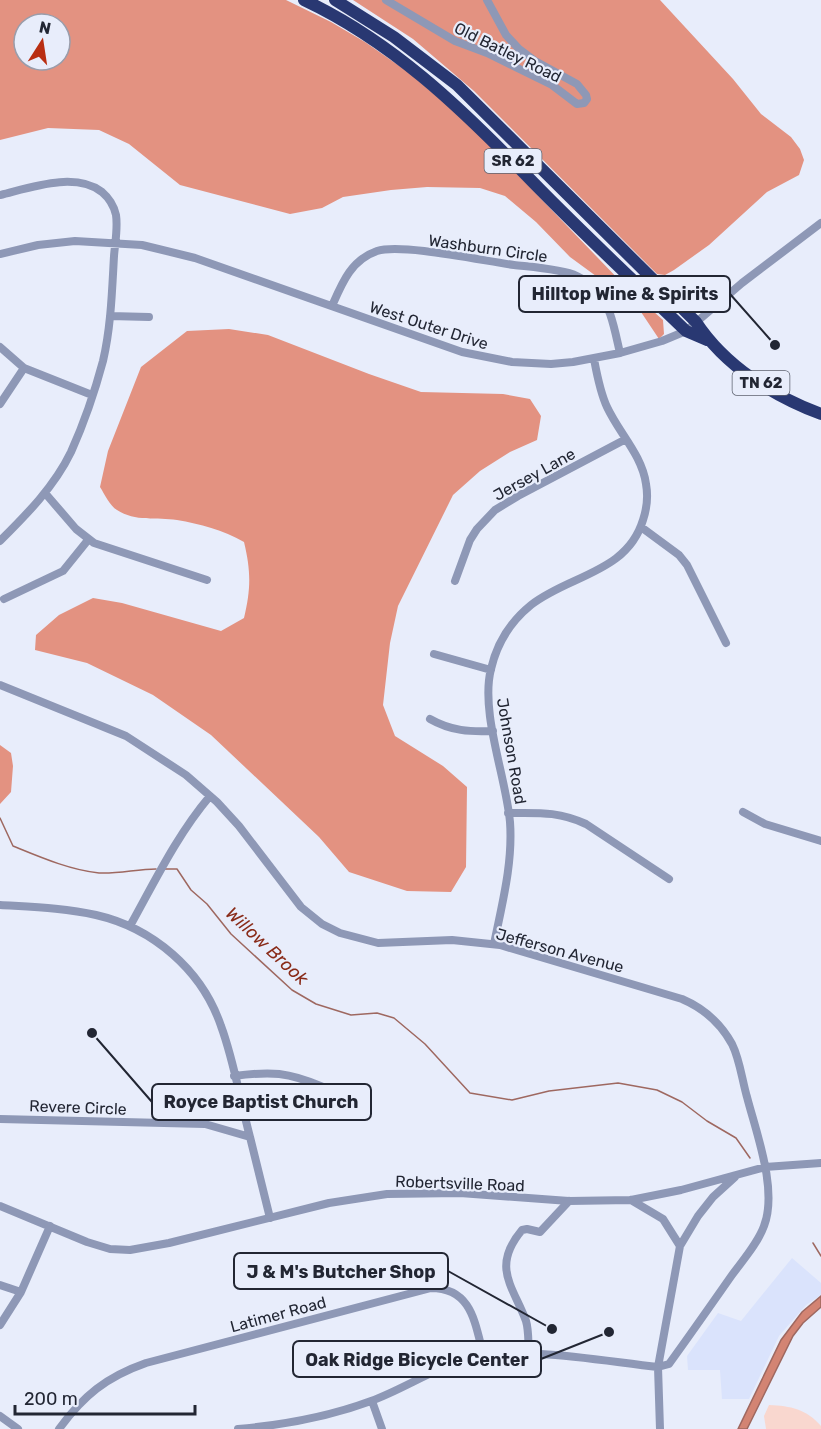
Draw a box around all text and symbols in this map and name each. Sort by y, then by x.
north arrow [12,12,72,72]
text: N [37,17,53,38]
street label: Old Batley Road [451,18,564,87]
road number: SR 62 [484,149,542,173]
street label: Washburn Circle [427,231,549,266]
callout: Hilltop Wine & Spirits [519,276,730,312]
text: Hilltop Wine & Spirits [532,283,718,305]
street label: West Outer Drive [367,297,491,354]
road number: TN 62 [732,371,789,395]
street label: Jersey Lane [490,444,579,505]
street label: Johnson Road [493,696,530,806]
water label: Willow Brook [221,902,313,990]
street label: Jefferson Avenue [494,924,626,977]
callout: Royce Baptist Church [152,1084,371,1120]
text: Royce Baptist Church [163,1091,359,1113]
street label: Revere Circle [29,1096,127,1119]
street label: Robertsville Road [395,1172,525,1195]
callout: J & M's Butcher Shop [234,1253,448,1289]
text: J & M's Butcher Shop [246,1261,436,1283]
street label: Latimer Road [228,1293,328,1336]
callout: Oak Ridge Bicycle Center [293,1341,541,1377]
text: Oak Ridge Bicycle Center [305,1349,529,1371]
scale bar [15,1378,195,1416]
text: 200 m [24,1388,78,1410]

